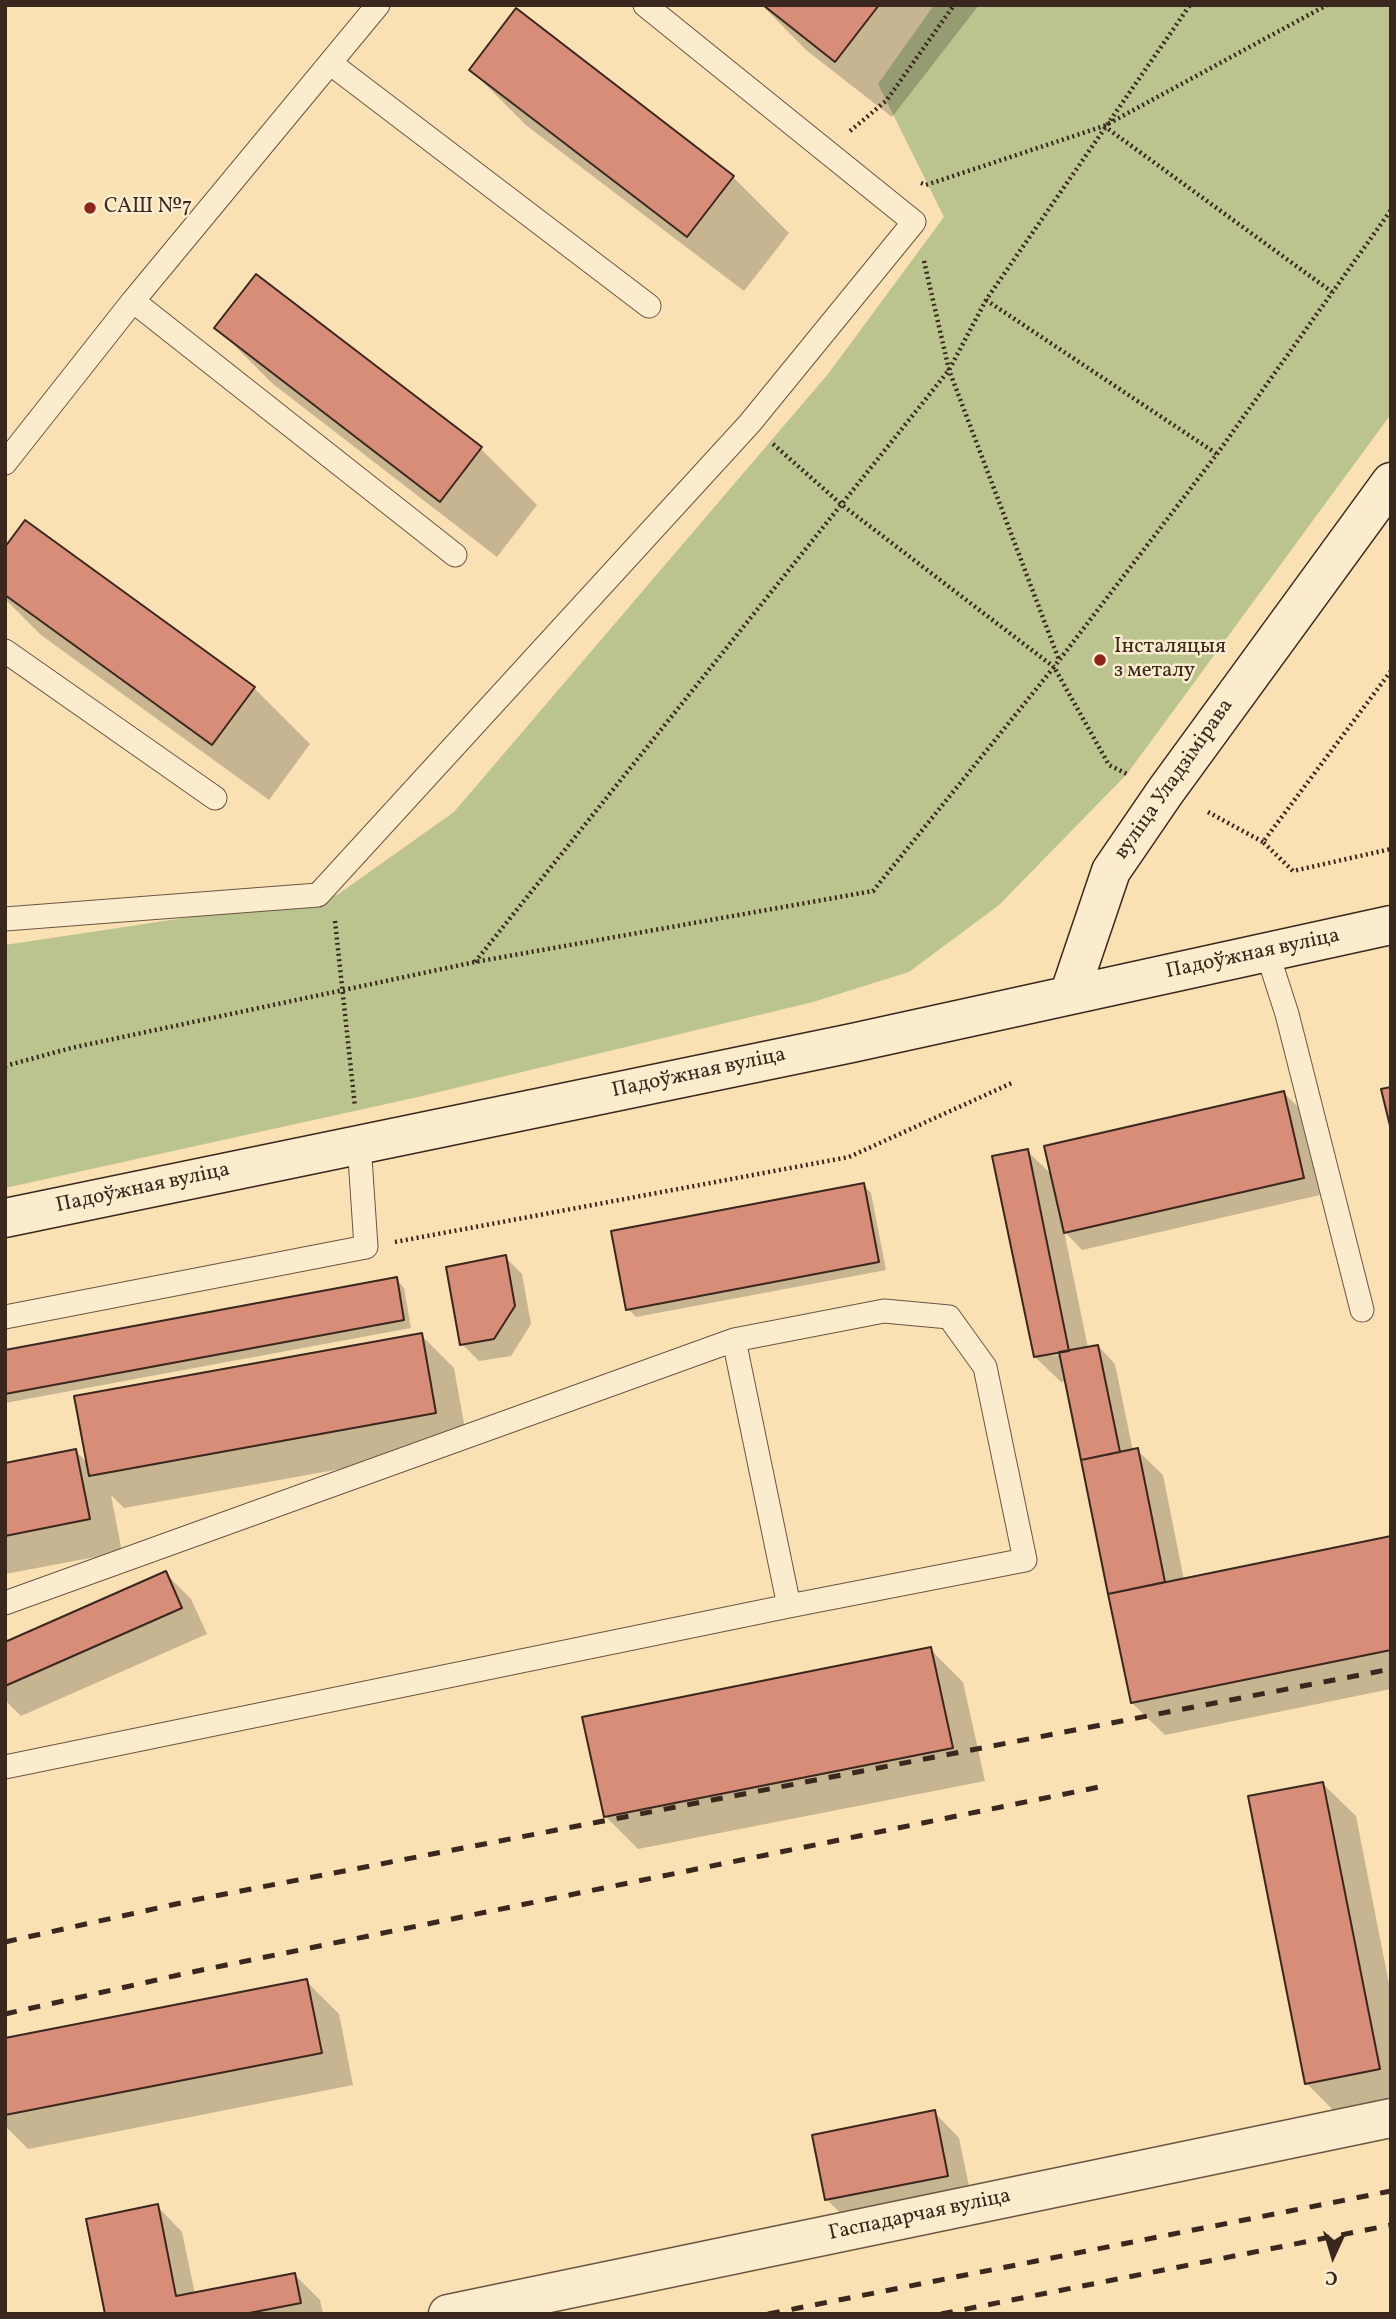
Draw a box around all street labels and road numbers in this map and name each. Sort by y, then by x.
street label: вуліца Уладзімірава [1110,695,1240,865]
street label: Падоўжная вуліца [1164,924,1342,986]
street label: Падоўжная вуліца [610,1043,788,1105]
street label: Падоўжная вуліца [54,1158,232,1220]
street label: Гаспадарчая вуліца [827,2184,1013,2248]

